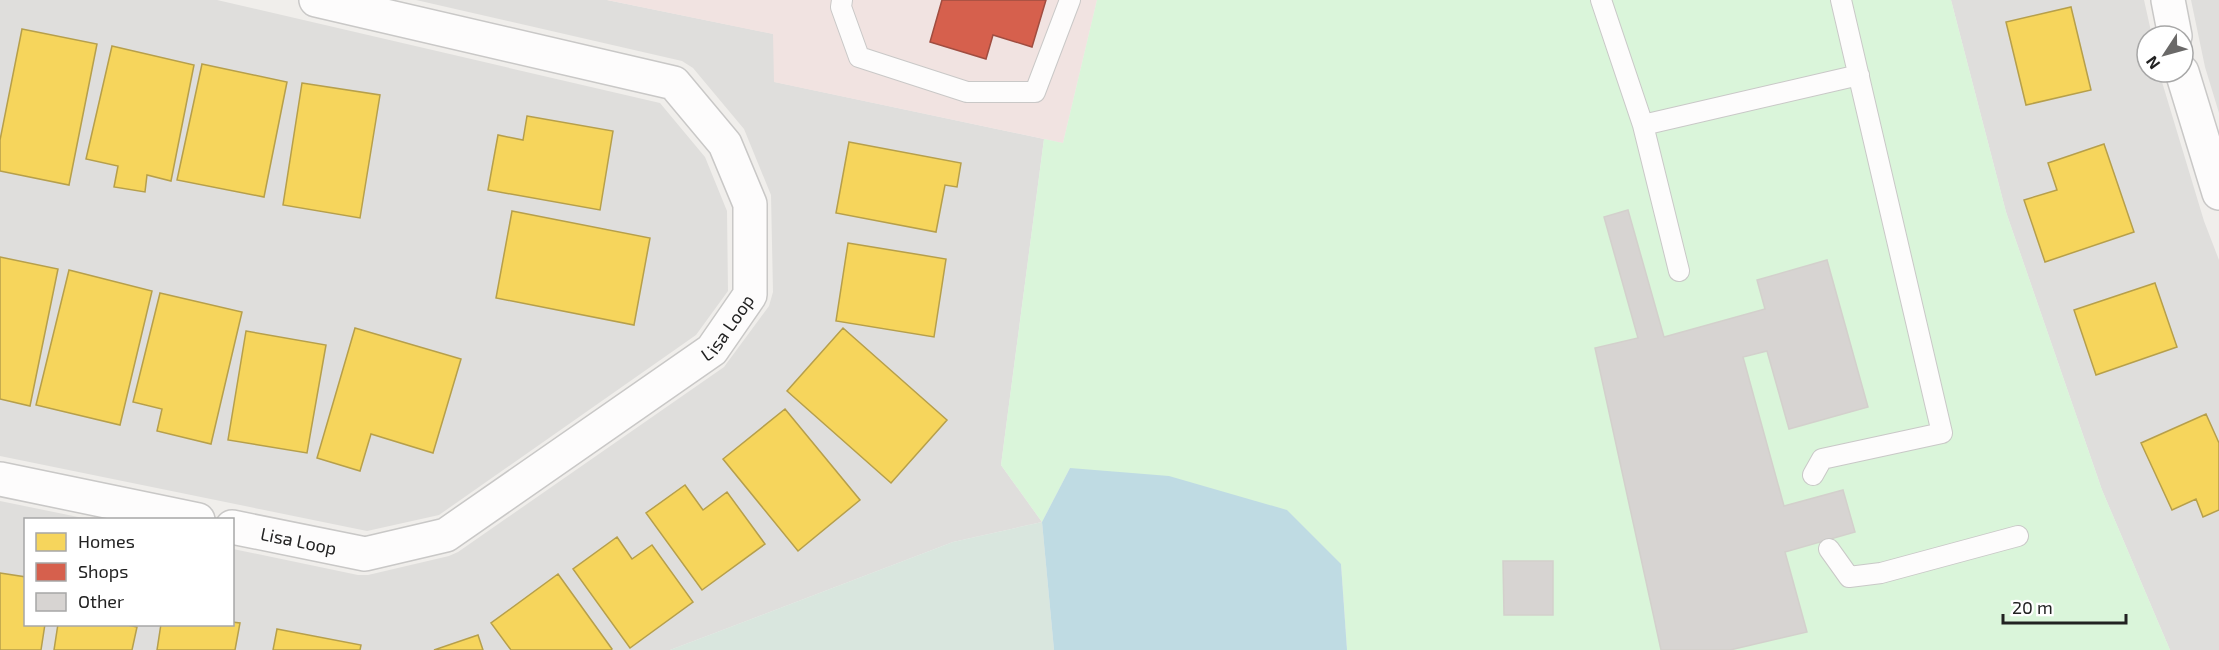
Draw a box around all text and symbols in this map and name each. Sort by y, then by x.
north arrow [2135,24,2195,84]
text: N [2141,53,2164,73]
street label: Lisa Loop [696,290,758,366]
legend [24,518,234,626]
street label: Lisa Loop [259,522,339,559]
text: Homes [78,530,135,552]
text: Shops [78,560,128,582]
scale bar [2003,587,2126,625]
text: Other [78,590,124,612]
text: 20 m [2012,596,2053,618]

